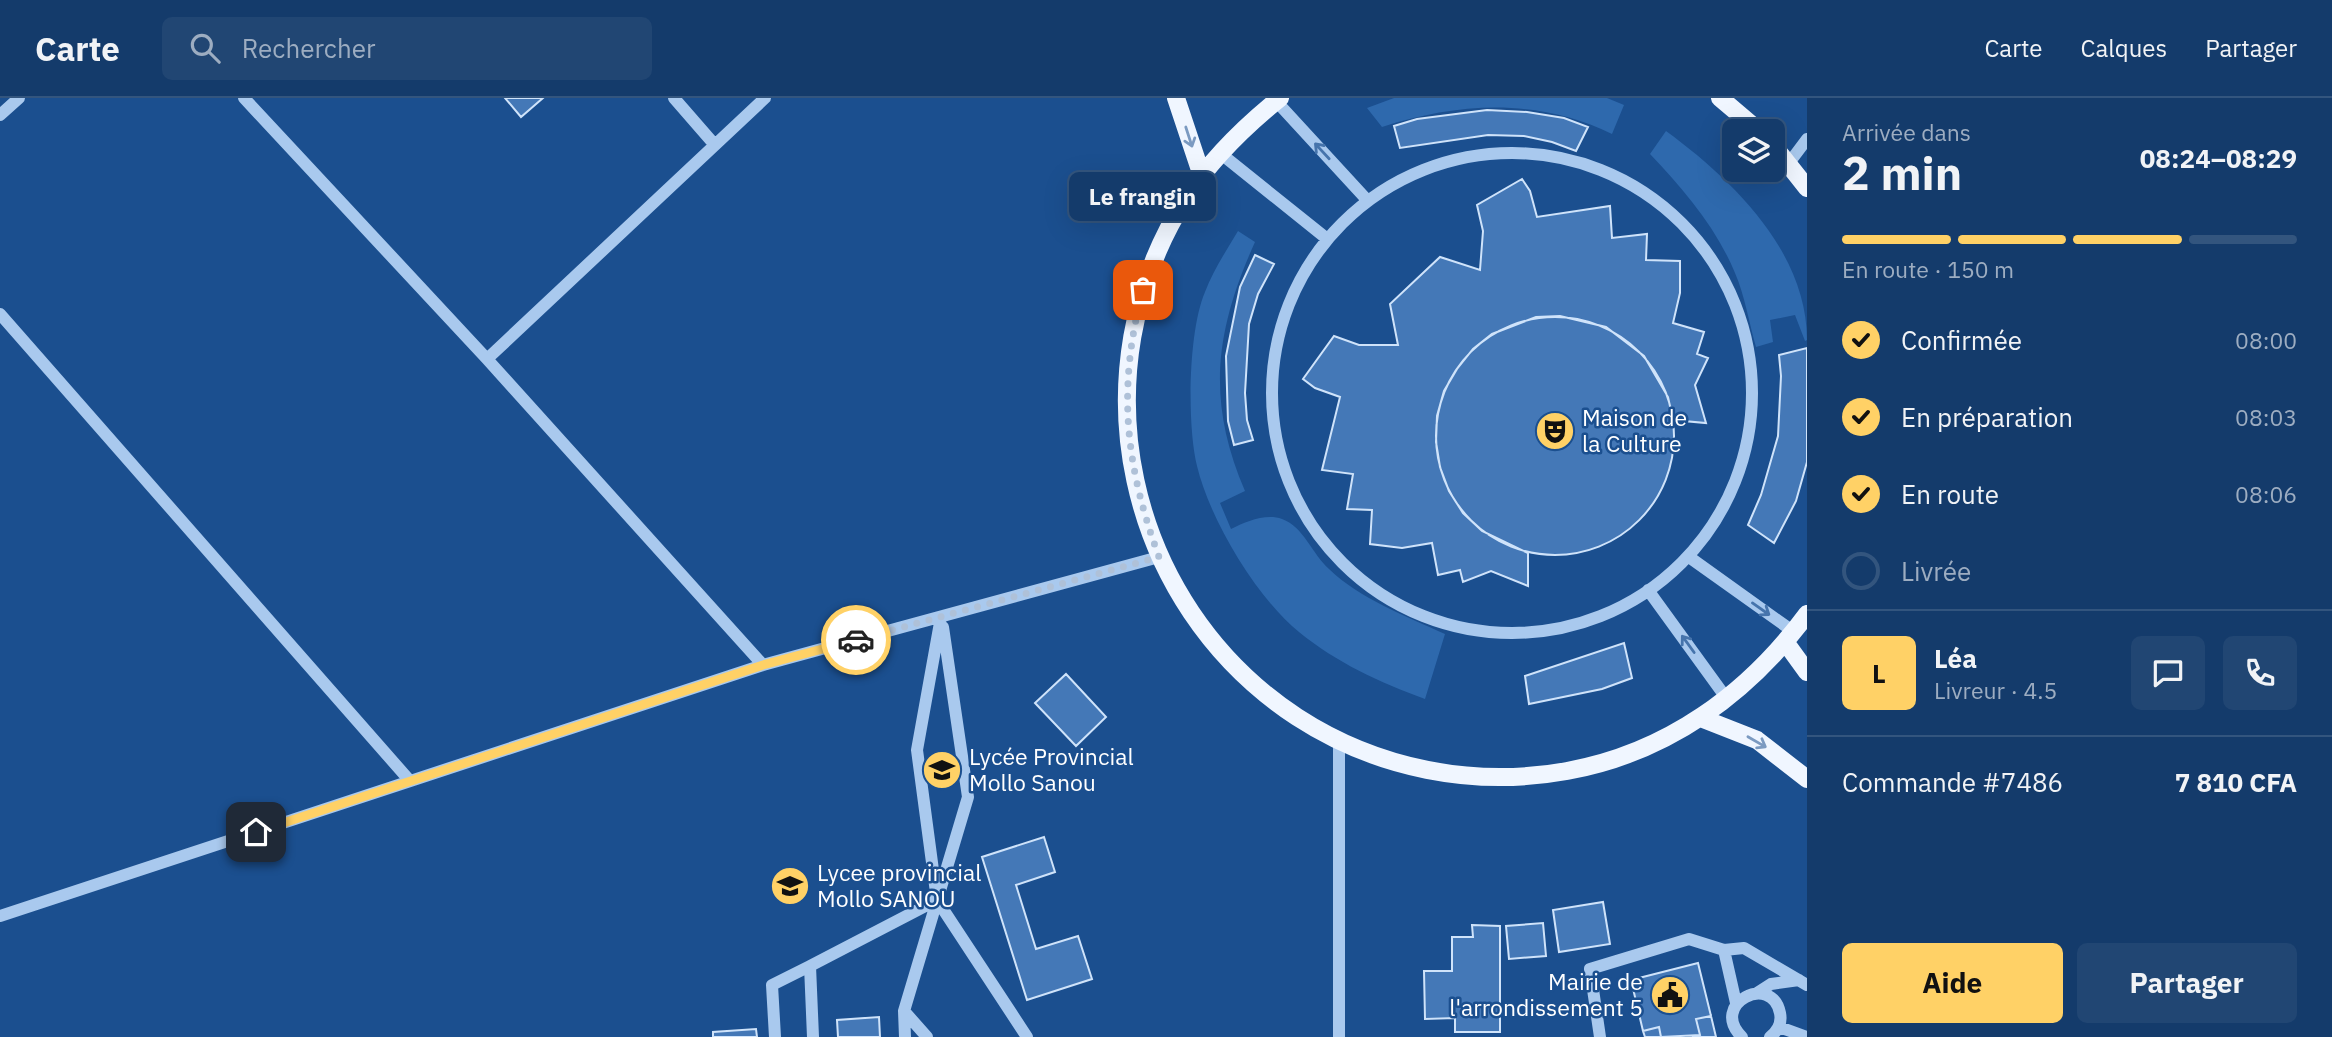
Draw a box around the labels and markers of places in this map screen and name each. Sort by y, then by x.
callout: Le frangin [1070,171,1216,220]
pin [1113,260,1173,320]
place label: Maison de la Culture [1582,402,1687,458]
theatre icon: Maison de la Culture [1534,410,1576,452]
place label: Lycée Provincial Mollo Sanou [969,741,1134,797]
school or university icon: Lycée Provincial Mollo Sanou [921,749,963,791]
pin [226,802,286,862]
place label: Lycee provincial Mollo SANOU [817,857,981,913]
school or university icon: Lycee provincial Mollo SANOU [769,865,811,907]
place label: Mairie de l'arrondissement 5 [1449,966,1643,1022]
public building icon: Mairie de l'arrondissement 5 [1649,974,1691,1016]

